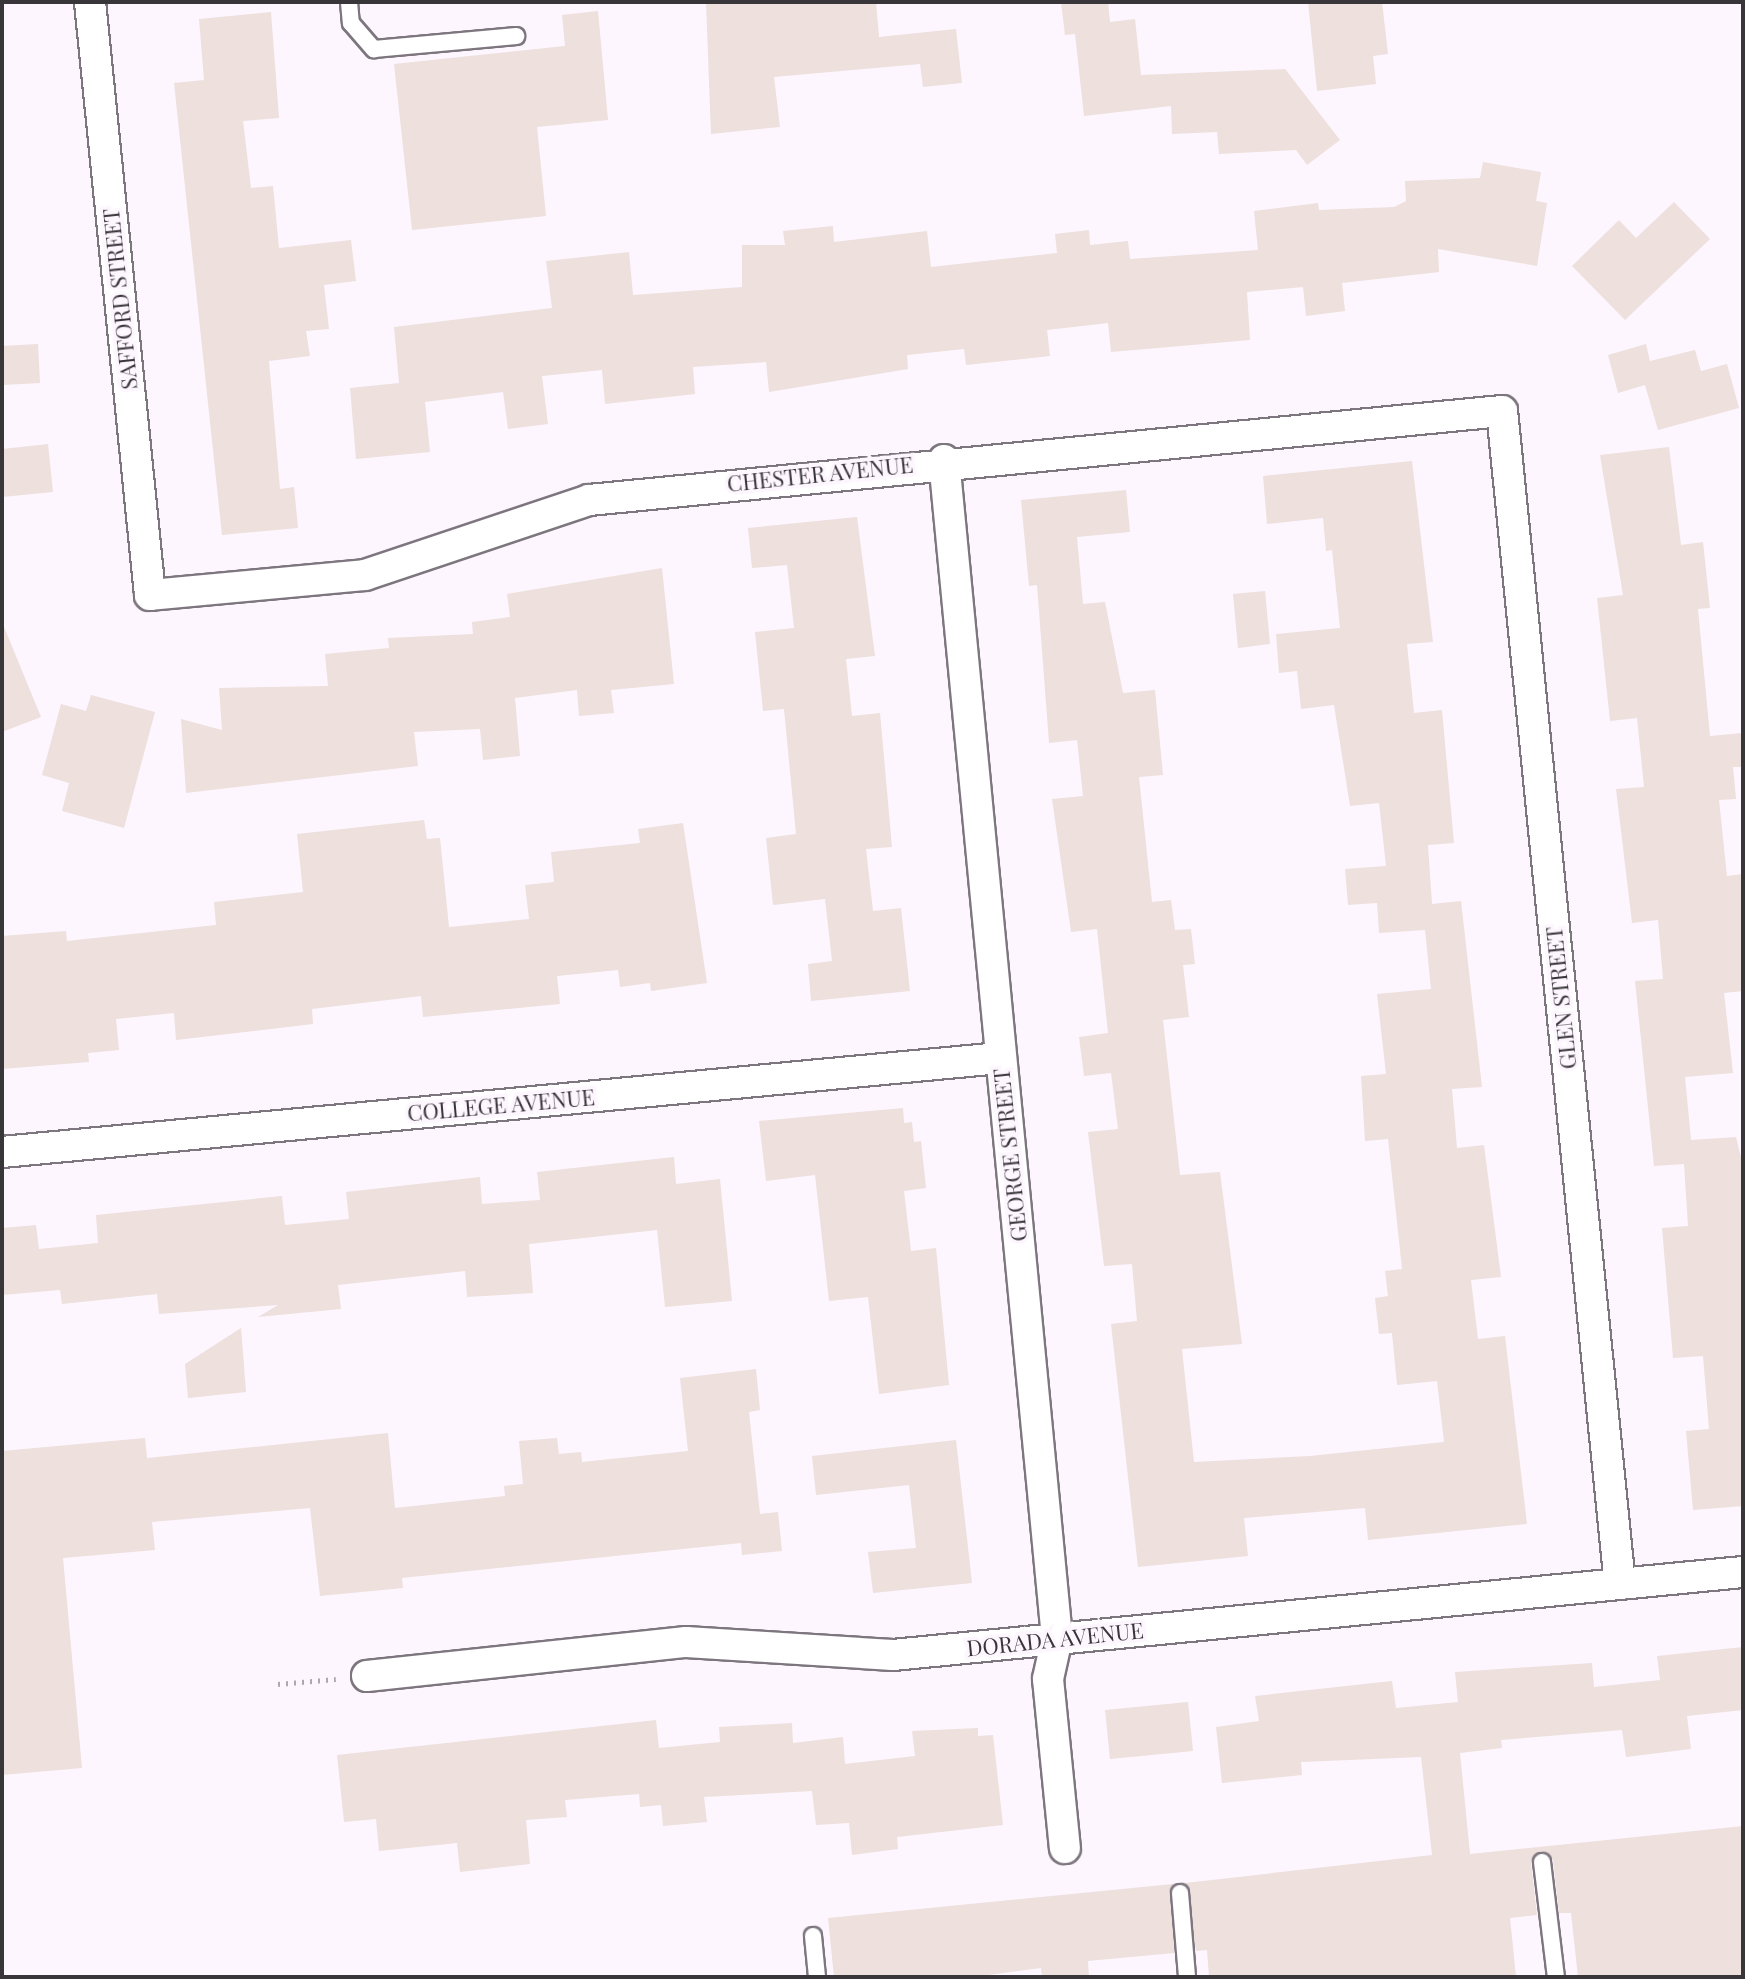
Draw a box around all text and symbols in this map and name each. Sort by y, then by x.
street label: SAFFORD STREET [97,207,143,391]
street label: CHESTER AVENUE [725,451,915,497]
street label: GLEN STREET [1540,925,1582,1071]
street label: GEORGE STREET [988,1067,1032,1243]
street label: COLLEGE AVENUE [406,1084,596,1126]
street label: DORADA AVENUE [965,1617,1145,1661]

